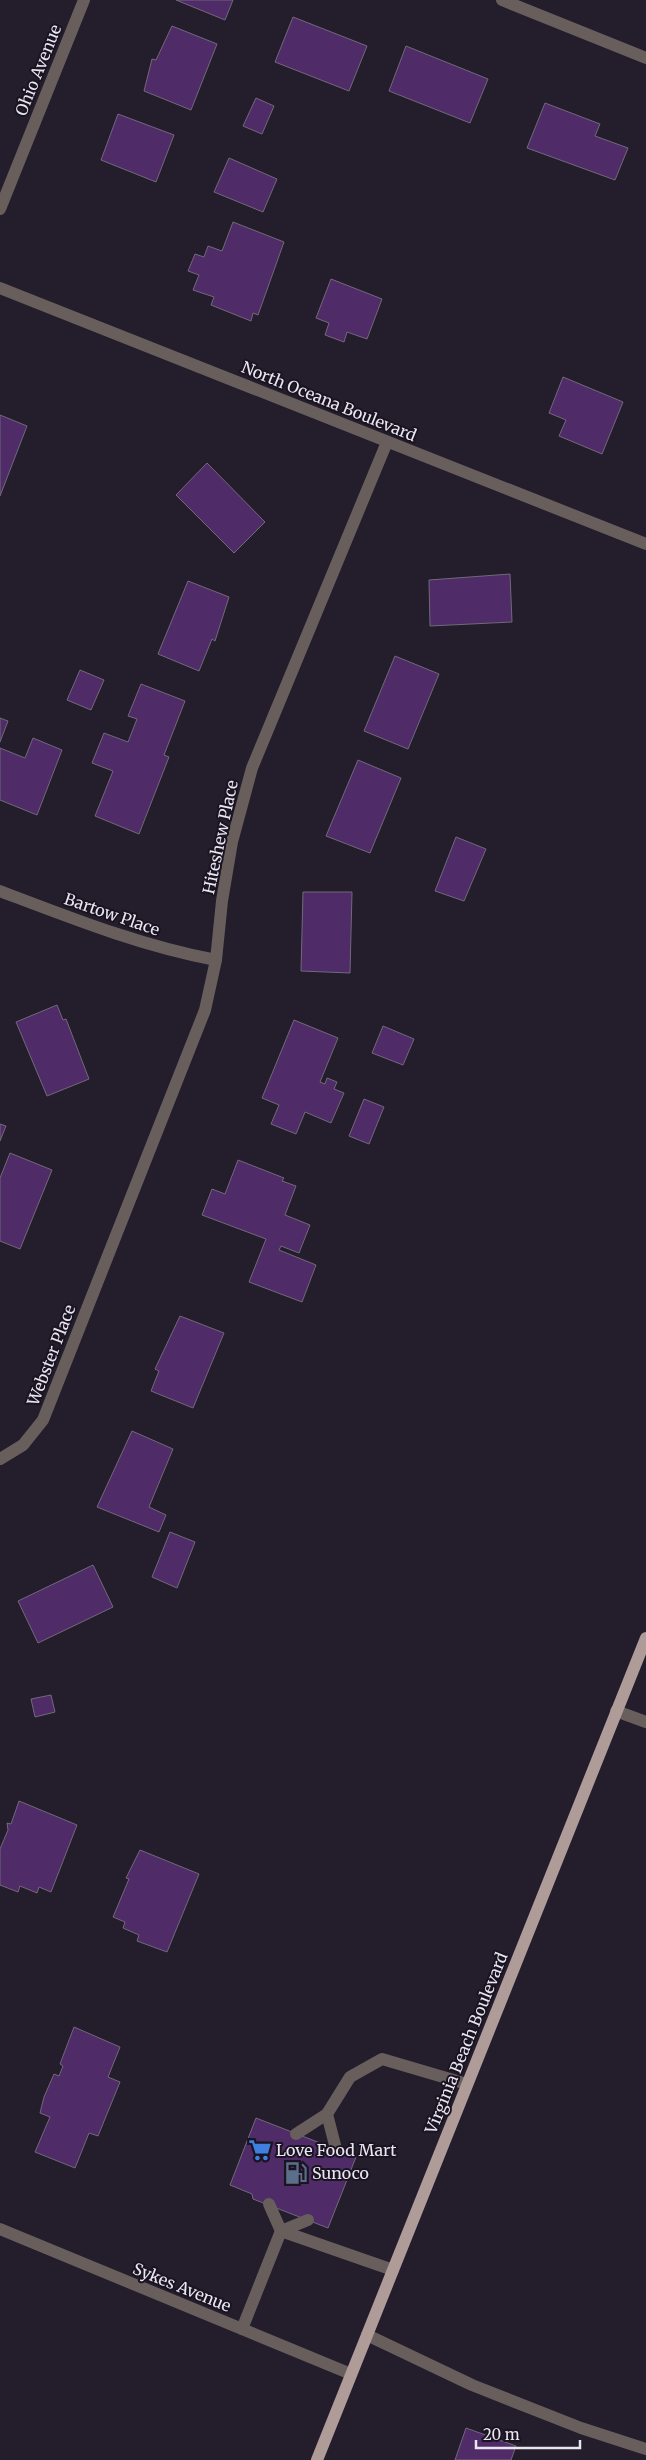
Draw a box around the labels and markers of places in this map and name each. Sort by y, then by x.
supermarket icon: Love Food Mart [247,2137,273,2163]
place label: Love Food Mart [276,2140,397,2160]
fuel station icon: Sunoco [283,2160,309,2186]
place label: Sunoco [312,2163,369,2183]

